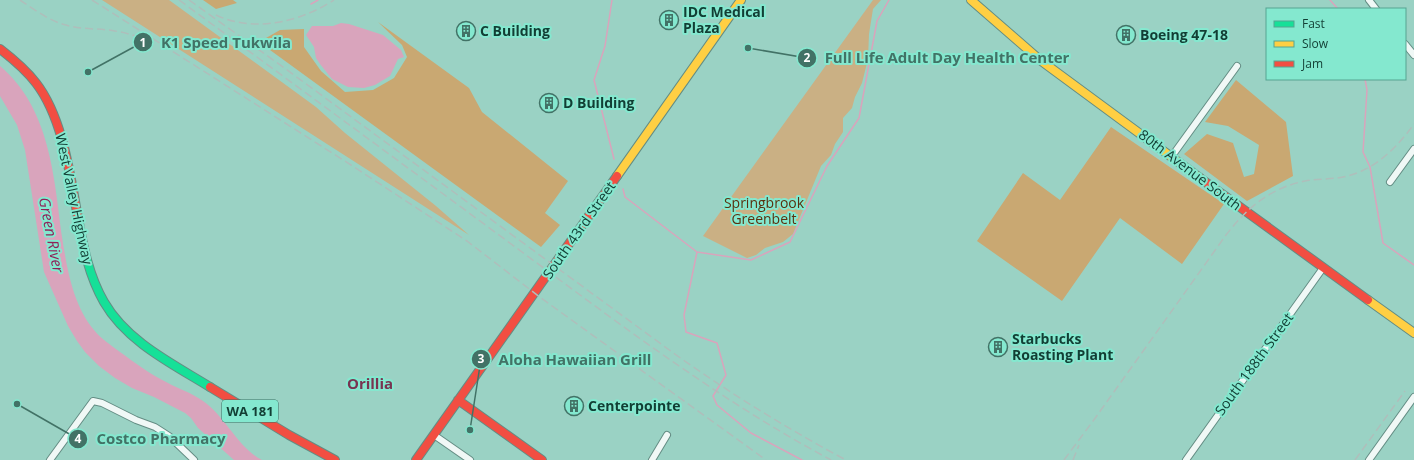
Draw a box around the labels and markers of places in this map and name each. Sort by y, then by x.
place label: IDC Medical Plaza [683,2,765,37]
building icon: IDC Medical Plaza [658,9,680,31]
building icon: C Building [455,20,477,42]
place label: C Building [480,21,550,40]
building icon: Boeing 47-18 [1115,24,1137,46]
place label: Boeing 47-18 [1140,25,1228,44]
callout: K1 Speed Tukwila [133,29,299,56]
callout: Full Life Adult Day Health Center [797,44,1078,71]
building icon: D Building [538,92,560,114]
place label: D Building [563,93,634,112]
place label: Starbucks Roasting Plant [1012,329,1113,364]
building icon: Starbucks Roasting Plant [987,336,1009,358]
callout: Aloha Hawaiian Grill [471,346,660,373]
building icon: Centerpointe [563,395,585,417]
place label: Centerpointe [588,396,680,415]
callout: Costco Pharmacy [68,425,233,452]

